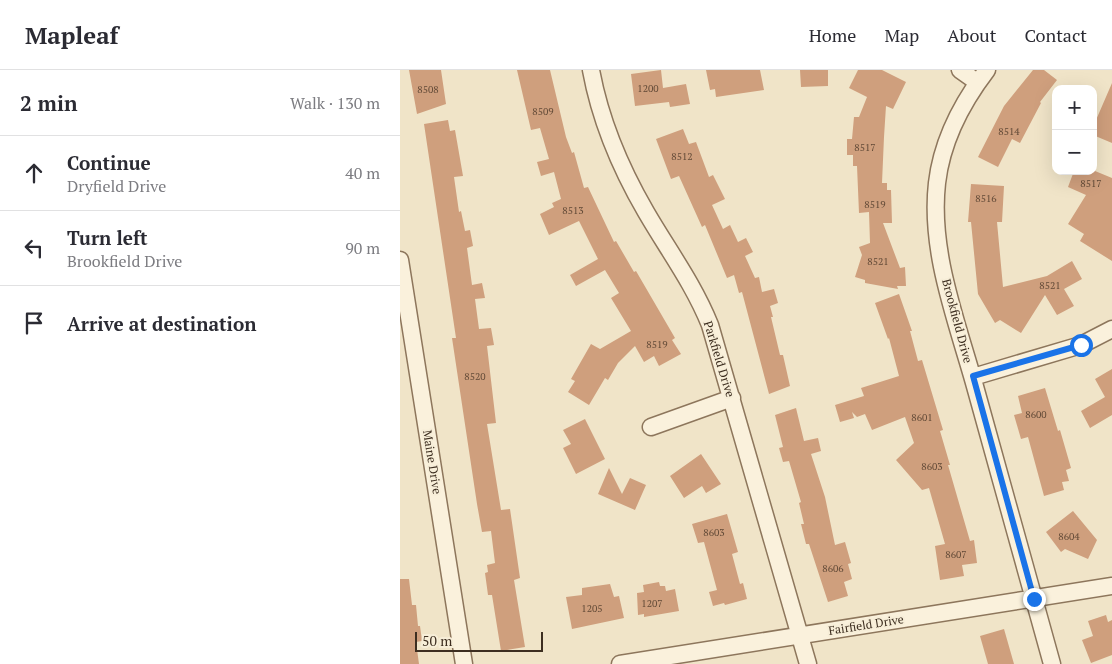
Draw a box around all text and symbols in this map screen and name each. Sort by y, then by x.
text: Mapleaf [25,19,118,51]
text: Home [809,23,856,47]
text: Map [884,23,919,47]
text: About [947,23,996,47]
text: Contact [1024,23,1087,47]
house number: 1200 [637,82,659,95]
house number: 8508 [417,83,439,96]
map controls [1052,85,1097,175]
button: + [1052,85,1097,130]
text: 2 min [20,89,77,117]
text: Walk · 130 m [290,92,380,114]
house number: 8509 [532,105,554,118]
house number: 8514 [998,125,1020,138]
button: − [1052,130,1097,175]
house number: 8517 [854,141,876,154]
text: Continue [67,150,151,175]
house number: 8512 [671,150,693,163]
icon: ahead [20,159,48,187]
text: 40 m [345,162,380,184]
text: Dryfield Drive [67,175,166,197]
house number: 8517 [1080,177,1102,190]
house number: 8516 [975,192,997,205]
house number: 8519 [864,198,886,211]
house number: 8513 [562,204,584,217]
text: Turn left [67,225,148,250]
icon: left [20,234,48,262]
text: 90 m [345,237,380,259]
text: Brookfield Drive [67,250,182,272]
house number: 8521 [867,255,889,268]
street label: Brookfield Drive [939,277,976,365]
house number: 8521 [1039,279,1061,292]
icon: arrive [20,309,48,337]
text: Arrive at destination [67,311,256,336]
street label: Parkfield Drive [701,319,738,399]
route start [1070,334,1093,357]
house number: 8519 [646,338,668,351]
house number: 8520 [464,370,486,383]
house number: 8600 [1025,408,1047,421]
house number: 8601 [911,411,933,424]
street label: Maine Drive [420,429,445,495]
house number: 8603 [921,460,943,473]
house number: 8603 [703,526,725,539]
house number: 8604 [1058,530,1080,543]
house number: 8607 [945,548,967,561]
house number: 8606 [822,562,844,575]
route end [1023,588,1046,611]
house number: 1207 [641,597,663,610]
house number: 1205 [581,602,603,615]
street label: Fairfield Drive [827,611,905,638]
scale bar [415,629,542,652]
text: 50 m [422,631,452,650]

